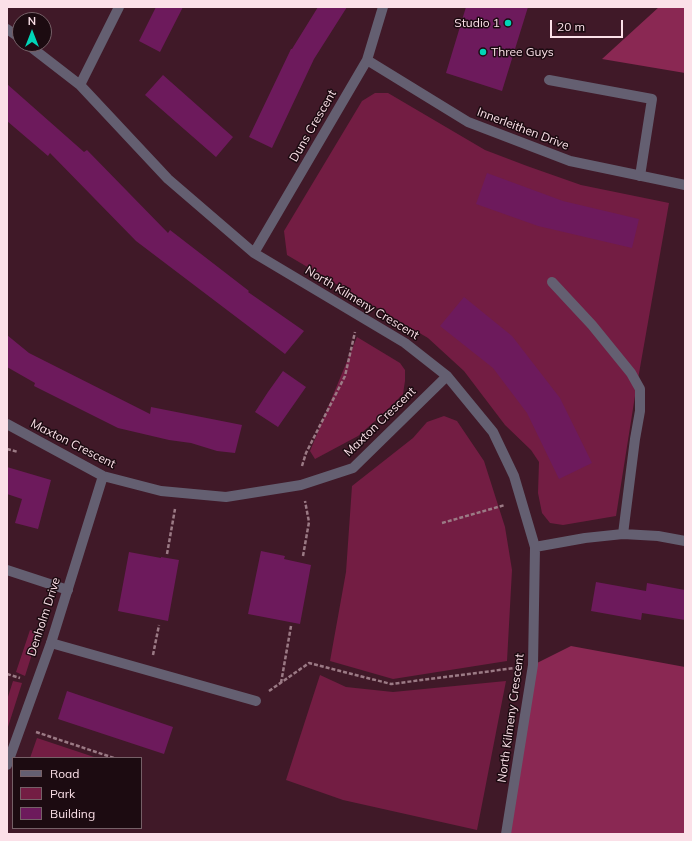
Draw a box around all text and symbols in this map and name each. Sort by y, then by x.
north arrow [12,12,52,52]
scale bar [552,12,625,38]
text: N [28,14,36,28]
place label: Studio 1 [454,16,500,30]
marker: Studio 1 [503,18,513,28]
text: 20 m [557,19,585,34]
place label: Three Guys [491,45,554,59]
marker: Three Guys [478,47,488,57]
street label: Duns Crescent [287,88,339,164]
street label: Innerleithen Drive [475,105,571,153]
street label: North Kilmeny Crescent [302,263,422,343]
street label: Maxton Crescent [341,384,419,460]
street label: Maxton Crescent [28,416,118,472]
street label: Denholm Drive [24,576,64,658]
street label: North Kilmeny Crescent [495,653,527,783]
legend [12,757,142,829]
text: Road [50,766,79,781]
text: Park [50,786,75,801]
text: Building [50,806,95,821]

